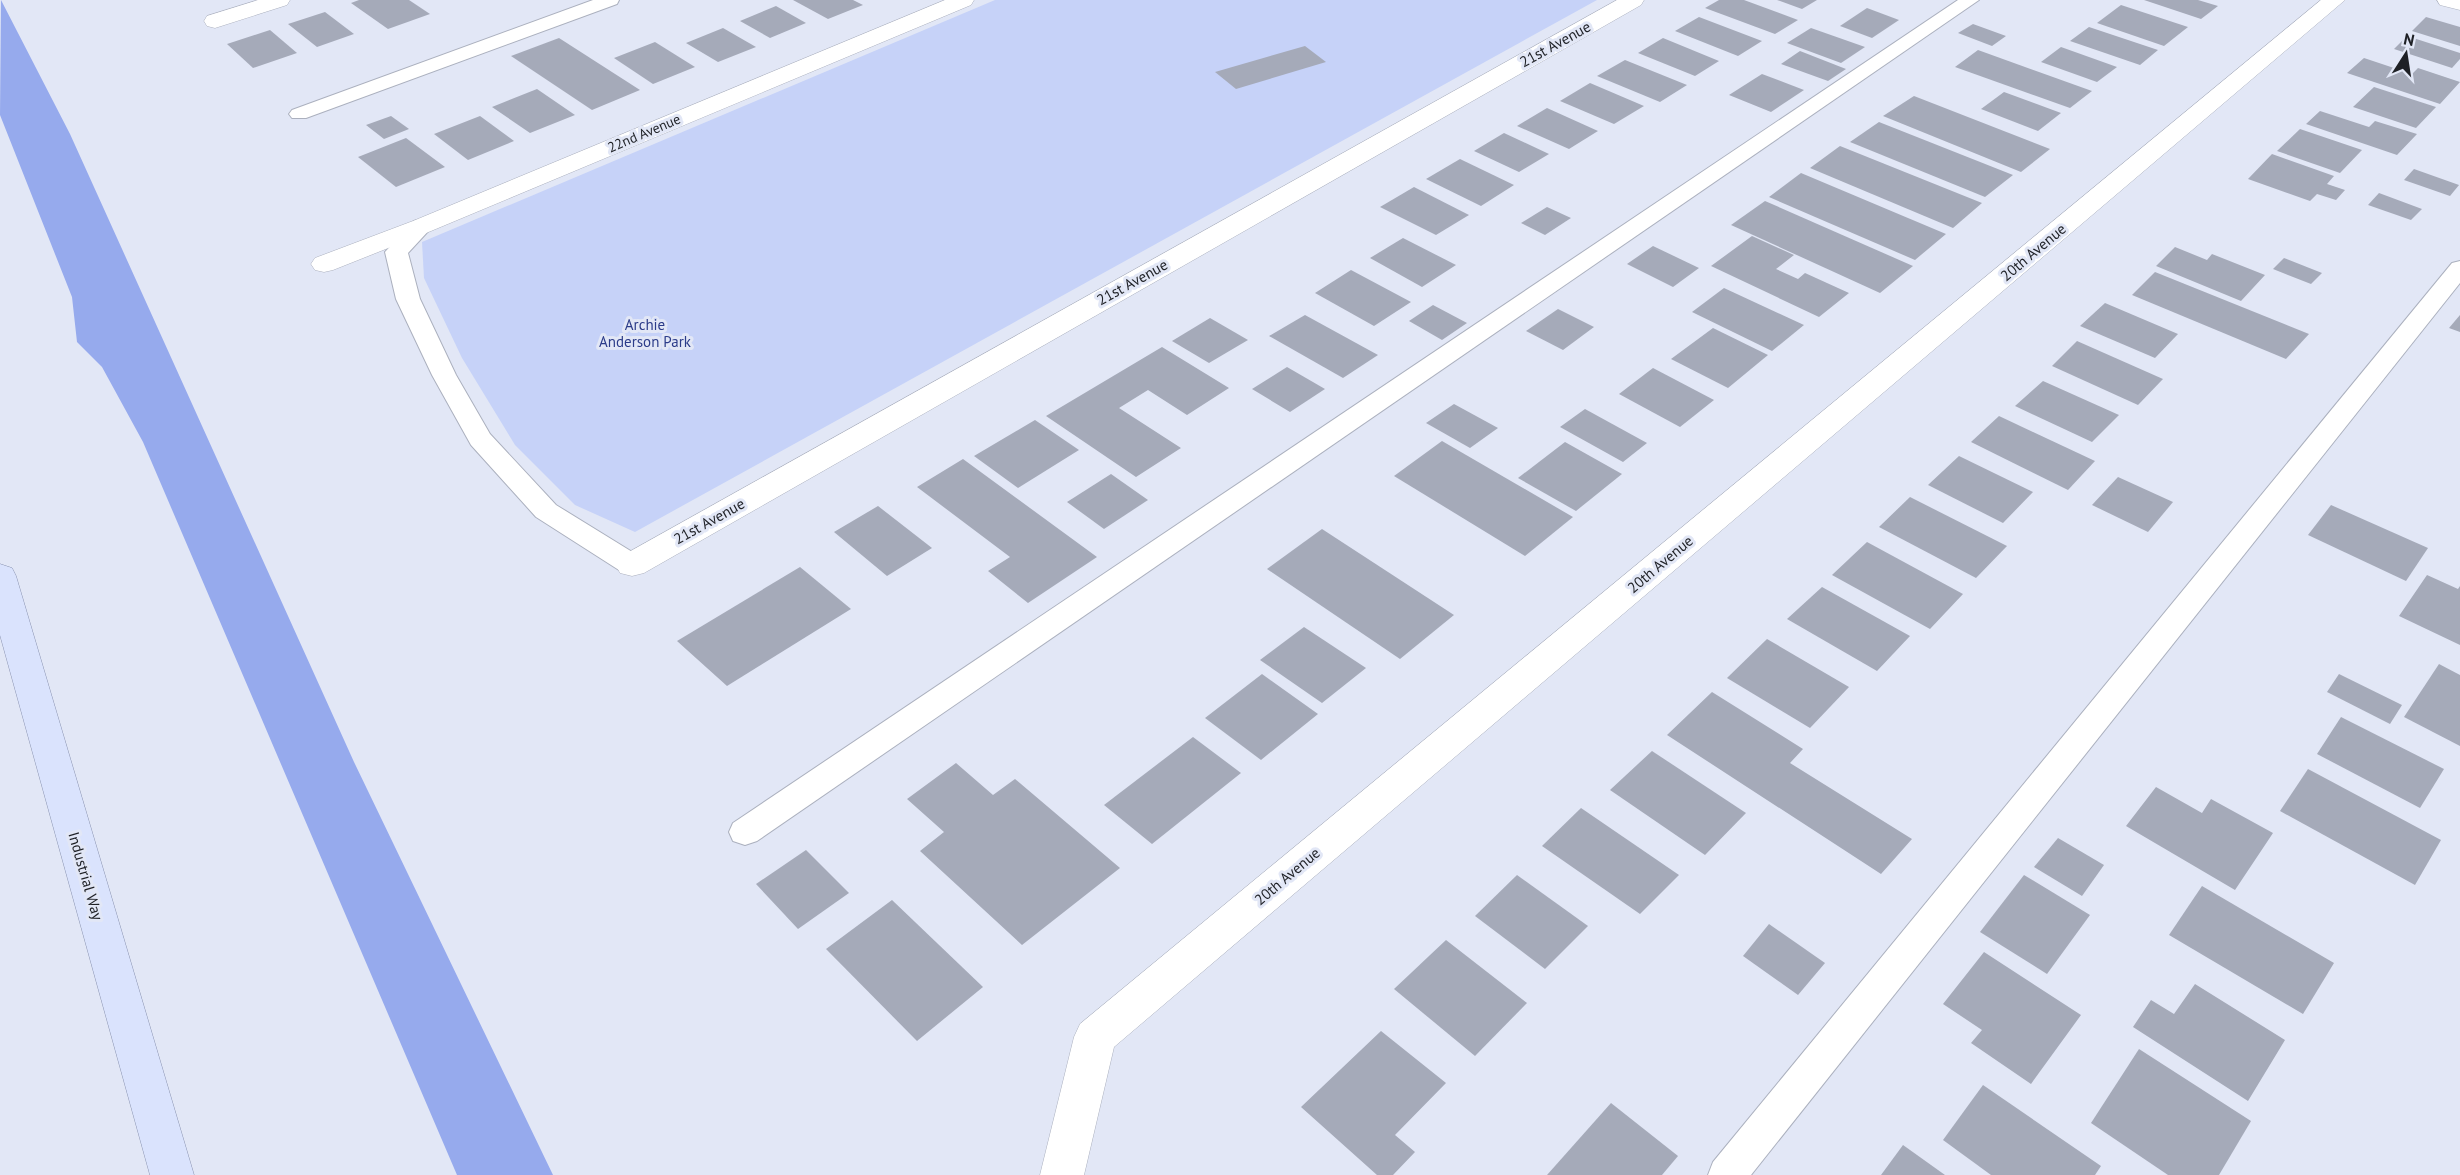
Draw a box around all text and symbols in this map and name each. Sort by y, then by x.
street label: 21st Avenue [1516,17,1594,71]
north arrow [2376,24,2436,84]
text: N [2402,28,2416,50]
street label: 22nd Avenue [605,110,683,156]
street label: 20th Avenue [1996,219,2070,285]
street label: 21st Avenue [1093,255,1171,309]
park label: Archie Anderson Park [599,315,692,351]
street label: 21st Avenue [670,494,748,548]
street label: 20th Avenue [1623,531,1697,597]
street label: Industrial Way [64,830,108,922]
street label: 20th Avenue [1250,843,1324,909]

